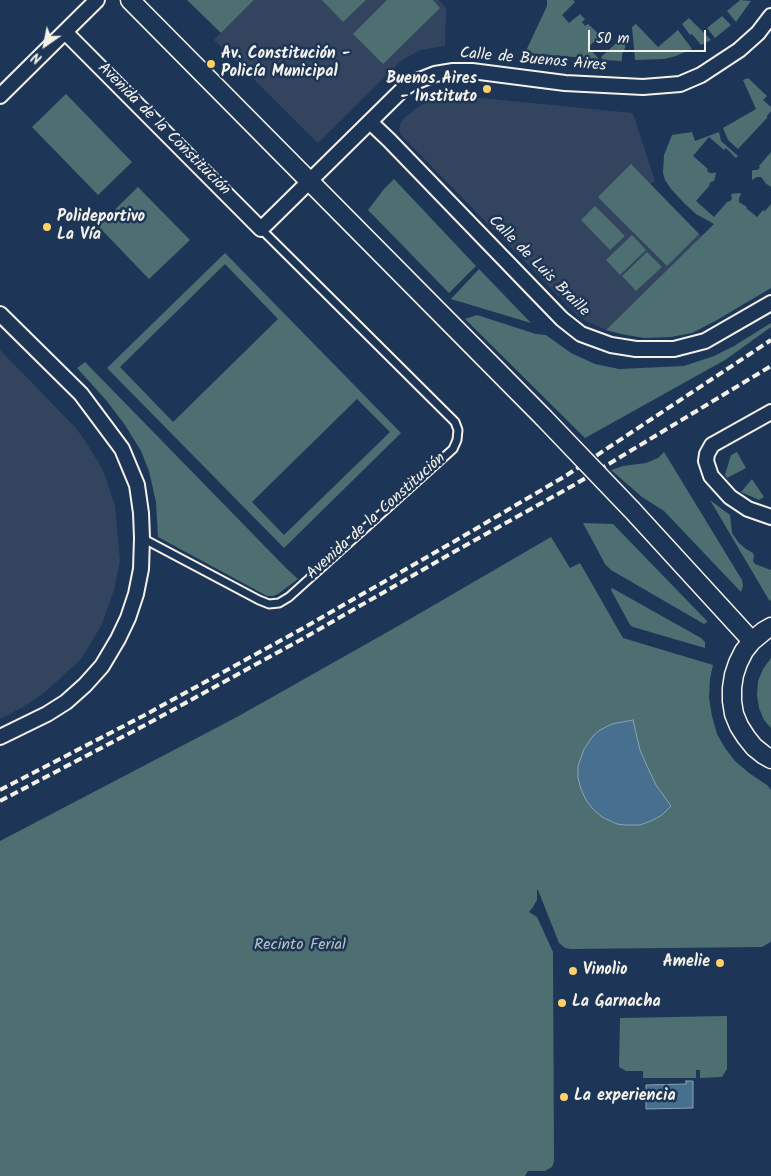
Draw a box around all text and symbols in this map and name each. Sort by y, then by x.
north arrow [20,20,70,70]
scale bar [591,20,708,52]
text: 50 m [596,27,630,51]
place label: Av. Constitución - Policía Municipal [221,45,350,83]
street label: Calle de Buenos Aires [459,45,607,77]
text: N [27,46,47,69]
marker: Av. Constitución - Policía Municipal [205,58,217,70]
street label: Avenida de la Constitución [93,60,233,200]
place label: Buenos Aires - Instituto [386,70,477,108]
marker: Buenos Aires - Instituto [481,83,493,95]
place label: Polideportivo La Vía [57,208,145,246]
street label: Calle de Luis Braille [483,212,593,322]
marker: Polideportivo La Vía [41,221,53,233]
street label: Avenida de la Constitución [304,450,450,584]
park label: Recinto Ferial [254,936,346,956]
place label: Amelie [663,953,710,973]
marker: Amelie [714,957,726,969]
place label: Vinolio [583,961,628,981]
marker: Vinolio [567,965,579,977]
place label: La Garnacha [572,993,661,1013]
marker: La Garnacha [556,997,568,1009]
place label: La experiencia [574,1087,676,1107]
marker: La experiencia [558,1091,570,1103]

